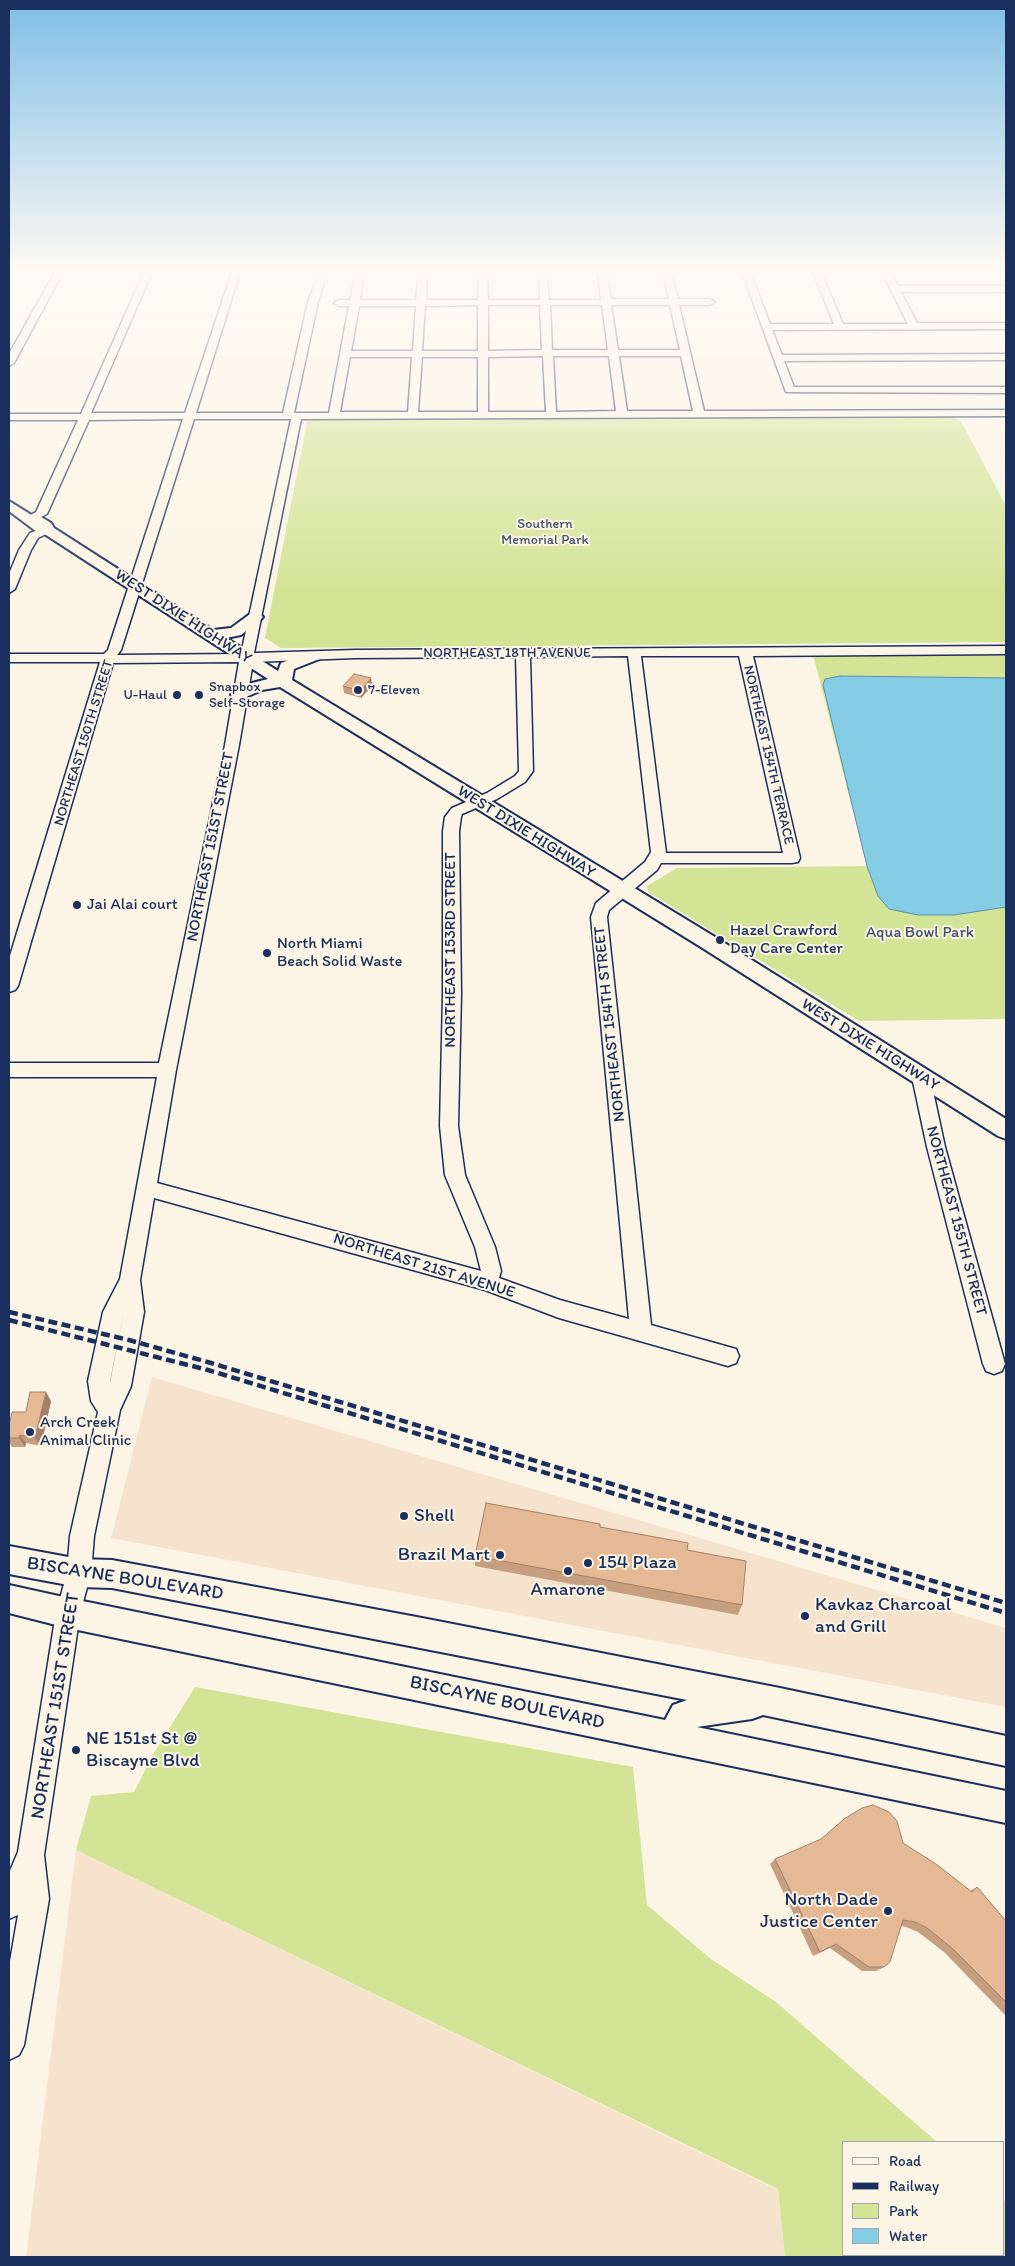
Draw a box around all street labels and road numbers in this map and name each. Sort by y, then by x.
street label: WEST DIXIE HIGHWAY [111,566,255,668]
street label: NORTHEAST 18TH AVENUE [423,645,591,661]
street label: NORTHEAST 150TH STREET [51,658,117,828]
street label: NORTHEAST 154TH TERRACE [739,664,797,846]
street label: NORTHEAST 151ST STREET [183,751,239,943]
street label: WEST DIXIE HIGHWAY [453,782,599,882]
street label: NORTHEAST 153RD STREET [441,852,461,1048]
street label: NORTHEAST 154TH STREET [590,925,630,1123]
street label: WEST DIXIE HIGHWAY [797,995,943,1095]
street label: NORTHEAST 155TH STREET [921,1124,991,1318]
street label: NORTHEAST 21ST AVENUE [331,1229,517,1303]
street label: BISCAYNE BOULEVARD [25,1552,225,1606]
street label: NORTHEAST 151ST STREET [27,1591,85,1821]
street label: BISCAYNE BOULEVARD [408,1671,606,1735]

